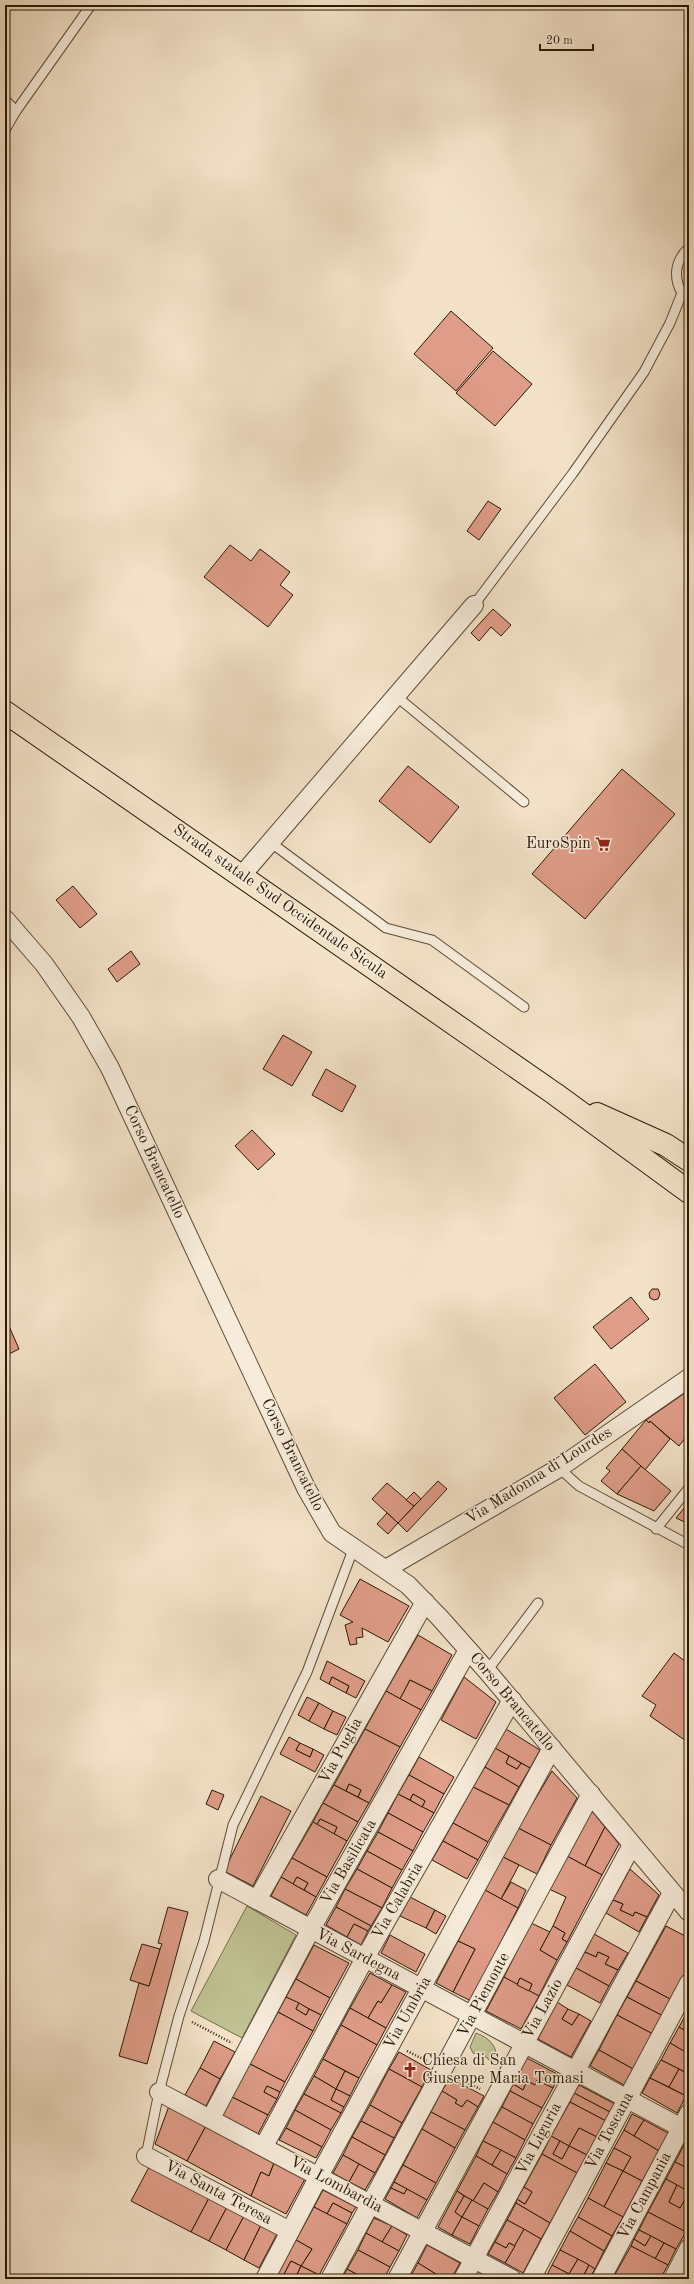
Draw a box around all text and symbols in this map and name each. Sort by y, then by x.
scale bar [540,26,593,52]
text: 20 m [546,35,573,47]
street label: Strada statale Sud Occidentale Sicula [170,822,390,982]
supermarket icon: EuroSpin [594,835,612,853]
place label: EuroSpin [526,836,591,852]
street label: Corso Brancatello [121,1103,187,1221]
street label: Corso Brancatello [258,1396,326,1514]
street label: Via Madonna di Lourdes [463,1424,615,1528]
street label: Corso Brancatello [466,1650,558,1754]
street label: Via Puglia [316,1715,366,1787]
street label: Via Basilicata [318,1817,380,1907]
street label: Via Calabria [370,1860,427,1942]
street label: Via Sardegna [313,1926,403,1984]
street label: Via Piemonte [455,1950,513,2040]
street label: Via Umbria [381,1974,435,2052]
street label: Via Lazio [520,1976,566,2042]
place label: Chiesa di San Giuseppe Maria Tomasi [422,2053,584,2087]
church icon: Chiesa di San Giuseppe Maria Tomasi [401,2061,419,2079]
street label: Via Toscana [583,2090,637,2172]
street label: Via Liguria [513,2100,565,2178]
street label: Via Campania [615,2149,675,2242]
street label: Via Lombardia [287,2154,385,2216]
street label: Via Santa Teresa [162,2158,274,2228]

